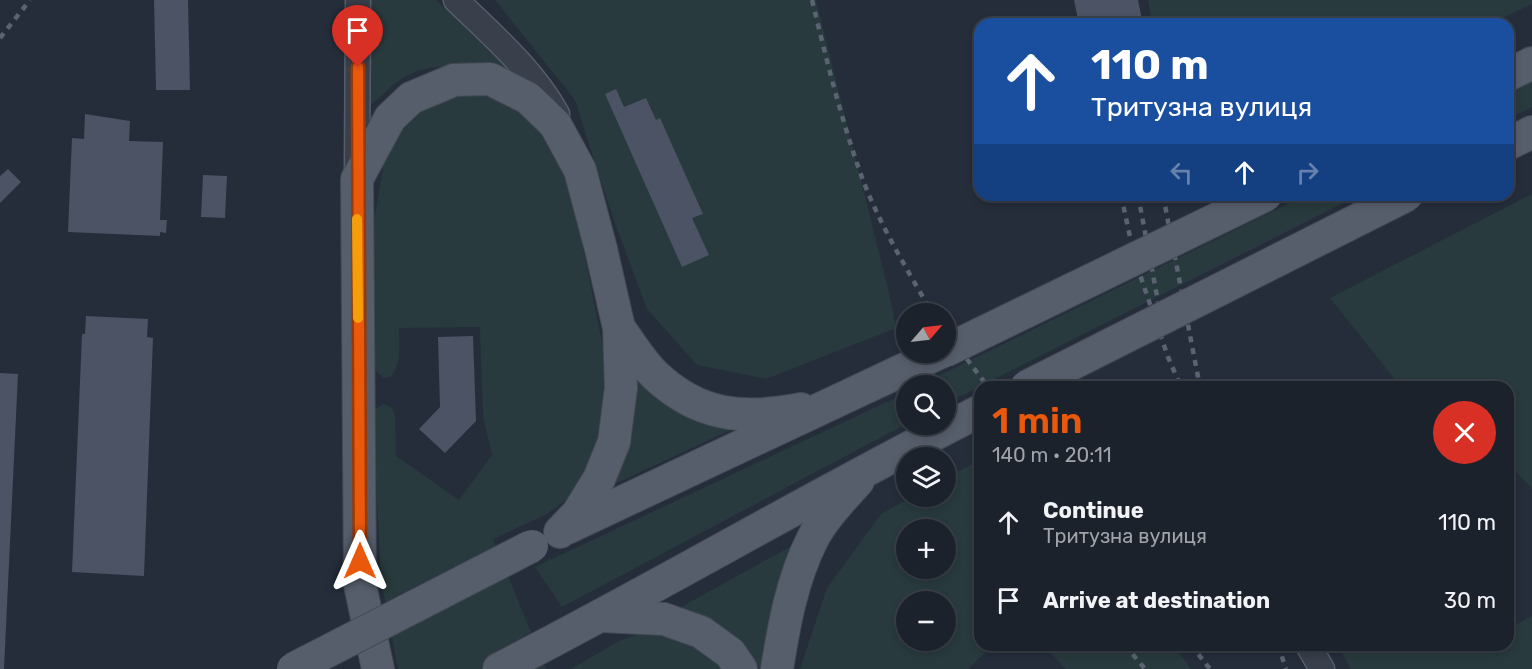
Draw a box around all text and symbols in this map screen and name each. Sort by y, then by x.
pin [332,5,383,67]
icon: arrive [341,14,374,47]
text: 110 m [1091,40,1209,90]
icon: ahead [992,42,1070,120]
text: Тритузна вулиця [1091,91,1312,123]
icon: left [1165,156,1198,189]
icon: ahead [1228,156,1261,189]
icon: right [1291,156,1324,189]
north arrow [896,303,956,363]
map controls [896,303,956,651]
button: search [896,375,956,435]
text: 1 min [992,399,1083,442]
button: close [1433,401,1496,464]
text: 140 m · 20:11 [992,443,1111,467]
button: layers [896,447,956,507]
text: Continue [1043,497,1144,524]
icon: ahead [992,506,1025,539]
text: 110 m [1438,509,1496,536]
button: + [896,519,956,579]
text: Тритузна вулиця [1043,524,1207,548]
position arrow [328,529,392,593]
icon: arrive [992,584,1025,617]
text: Arrive at destination [1043,587,1270,614]
text: 30 m [1444,587,1496,614]
button: − [896,591,956,651]

